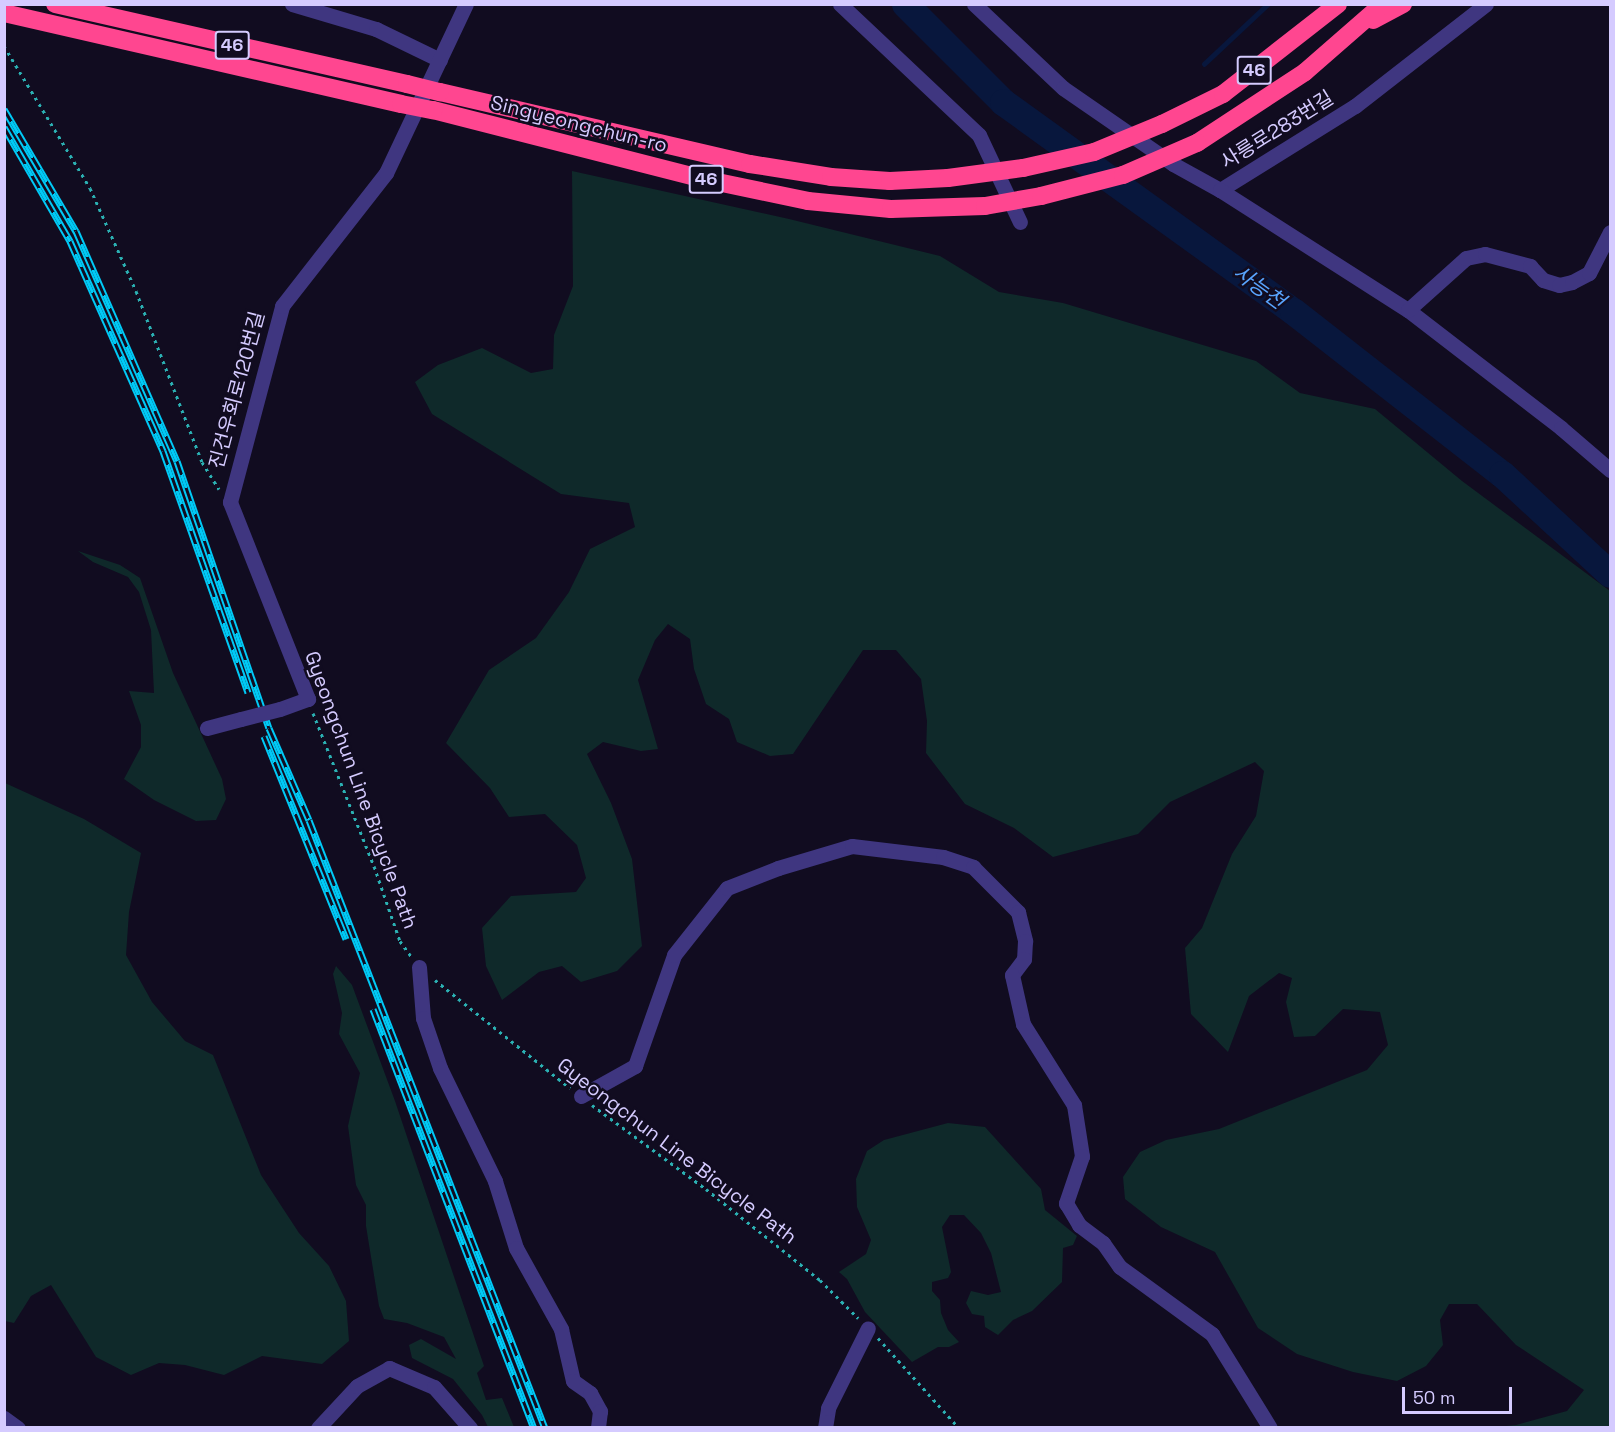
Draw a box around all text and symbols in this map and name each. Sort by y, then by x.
road number: 46 [214,30,250,60]
road number: 46 [1236,55,1272,85]
street label: 사릉로283번길 [1216,86,1338,174]
street label: Singyeongchun-ro [488,90,670,158]
road number: 46 [688,164,724,194]
water label: 사능천 [1228,260,1290,314]
street label: 진건우회로120번길 [204,309,270,471]
street label: Gyeongchun Line Bicycle Path [299,648,423,932]
street label: Gyeongchun Line Bicycle Path [552,1053,802,1249]
scale bar [1405,1375,1514,1413]
text: 50 m [1413,1386,1455,1409]

